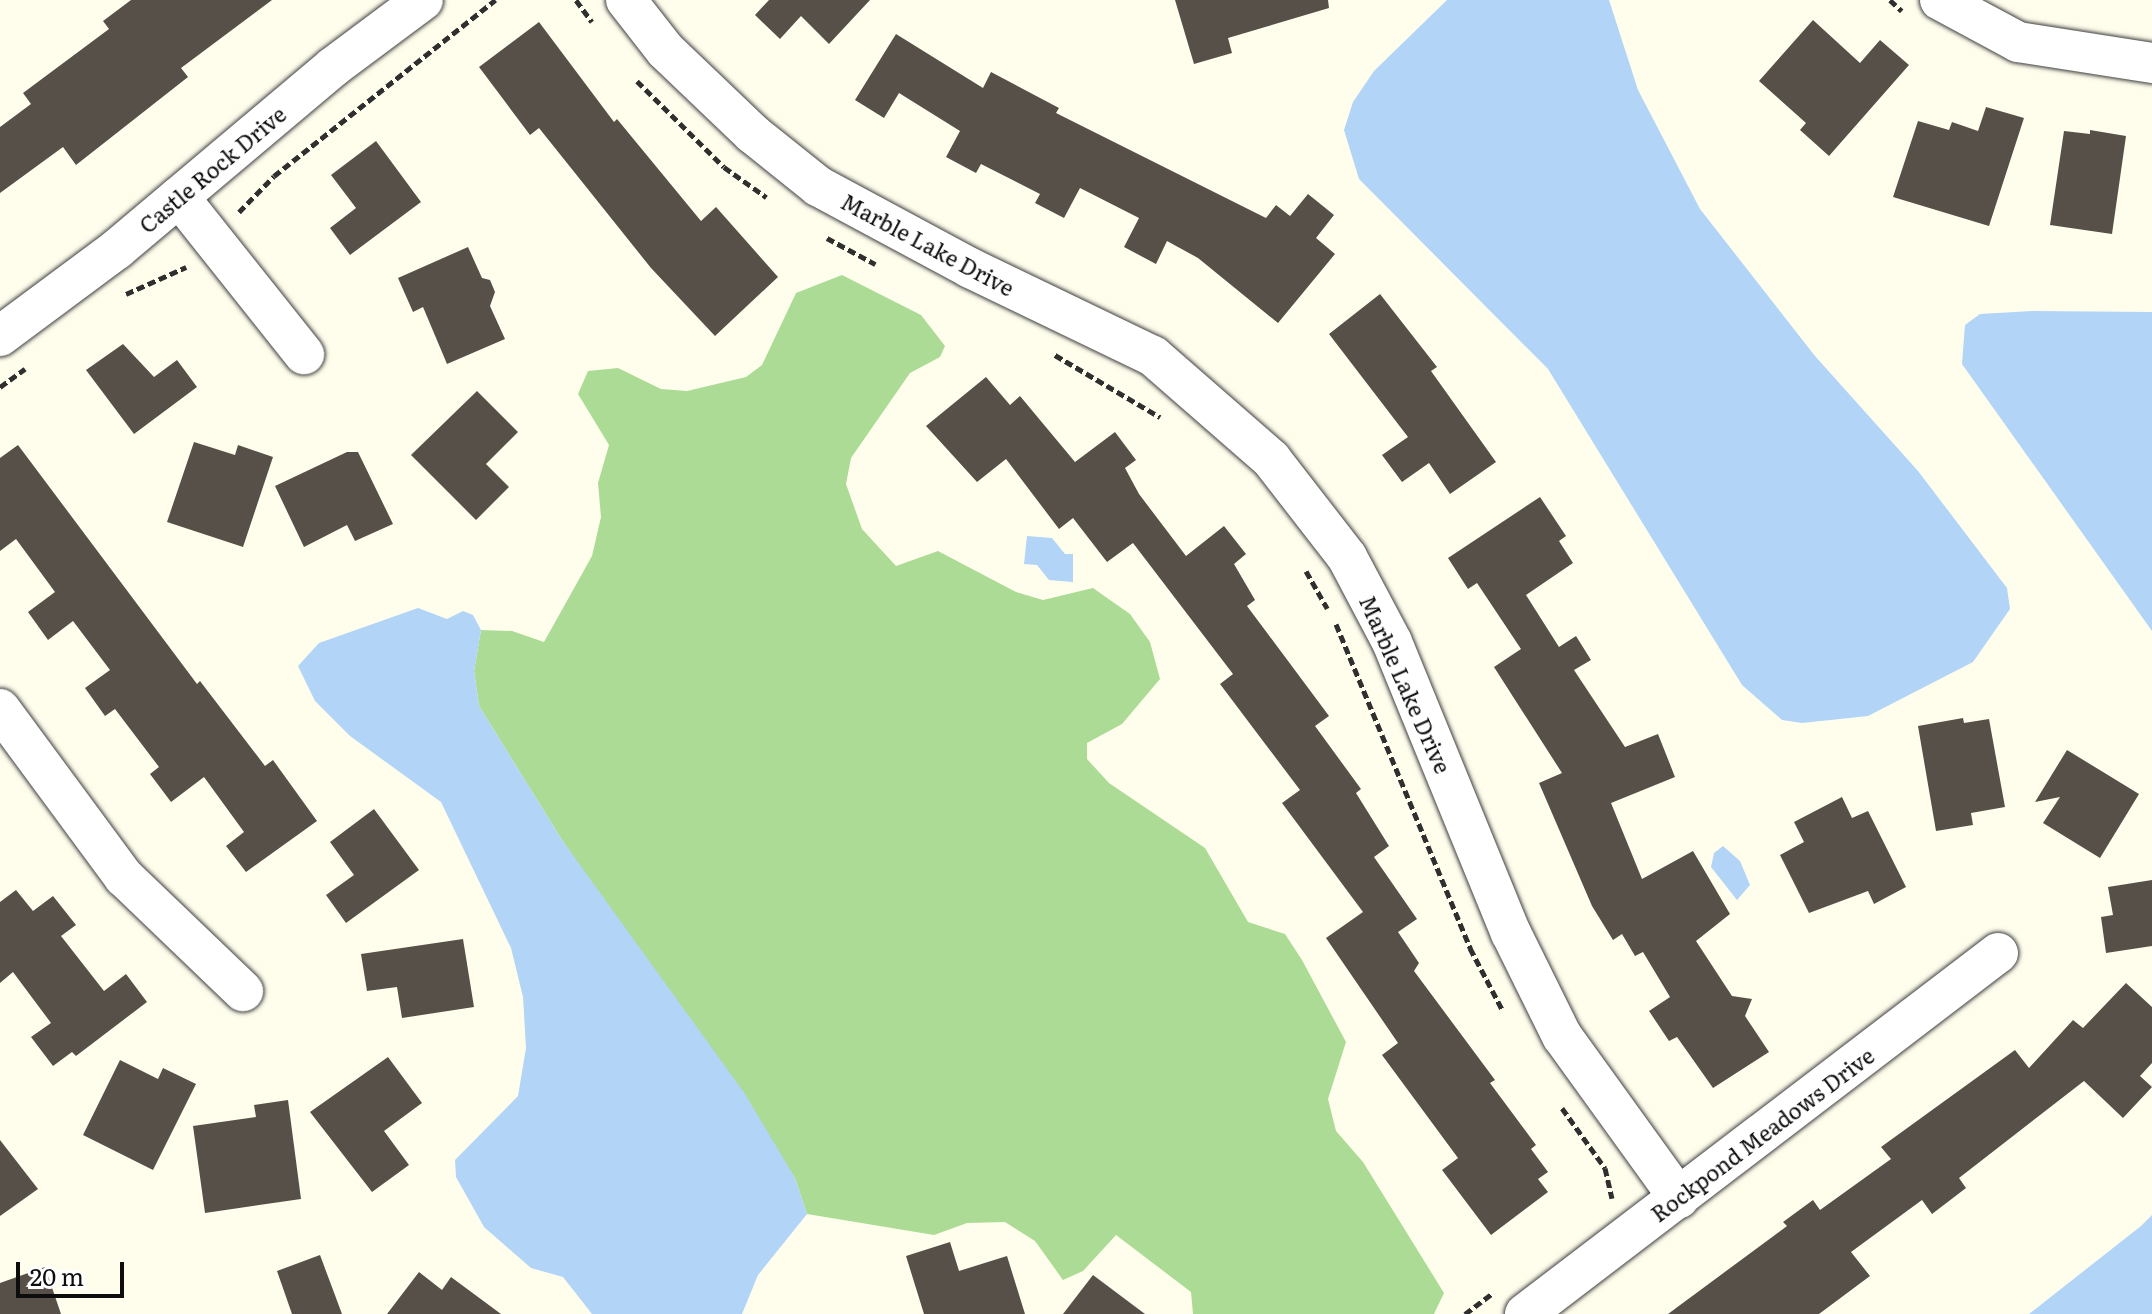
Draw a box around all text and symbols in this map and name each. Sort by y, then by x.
street label: Castle Rock Drive [133,100,291,238]
street label: Marble Lake Drive [837,187,1019,301]
street label: Marble Lake Drive [1355,591,1457,777]
street label: Rockpond Meadows Drive [1645,1041,1879,1227]
scale bar [20,1246,128,1296]
text: 20 m [30,1258,84,1293]

